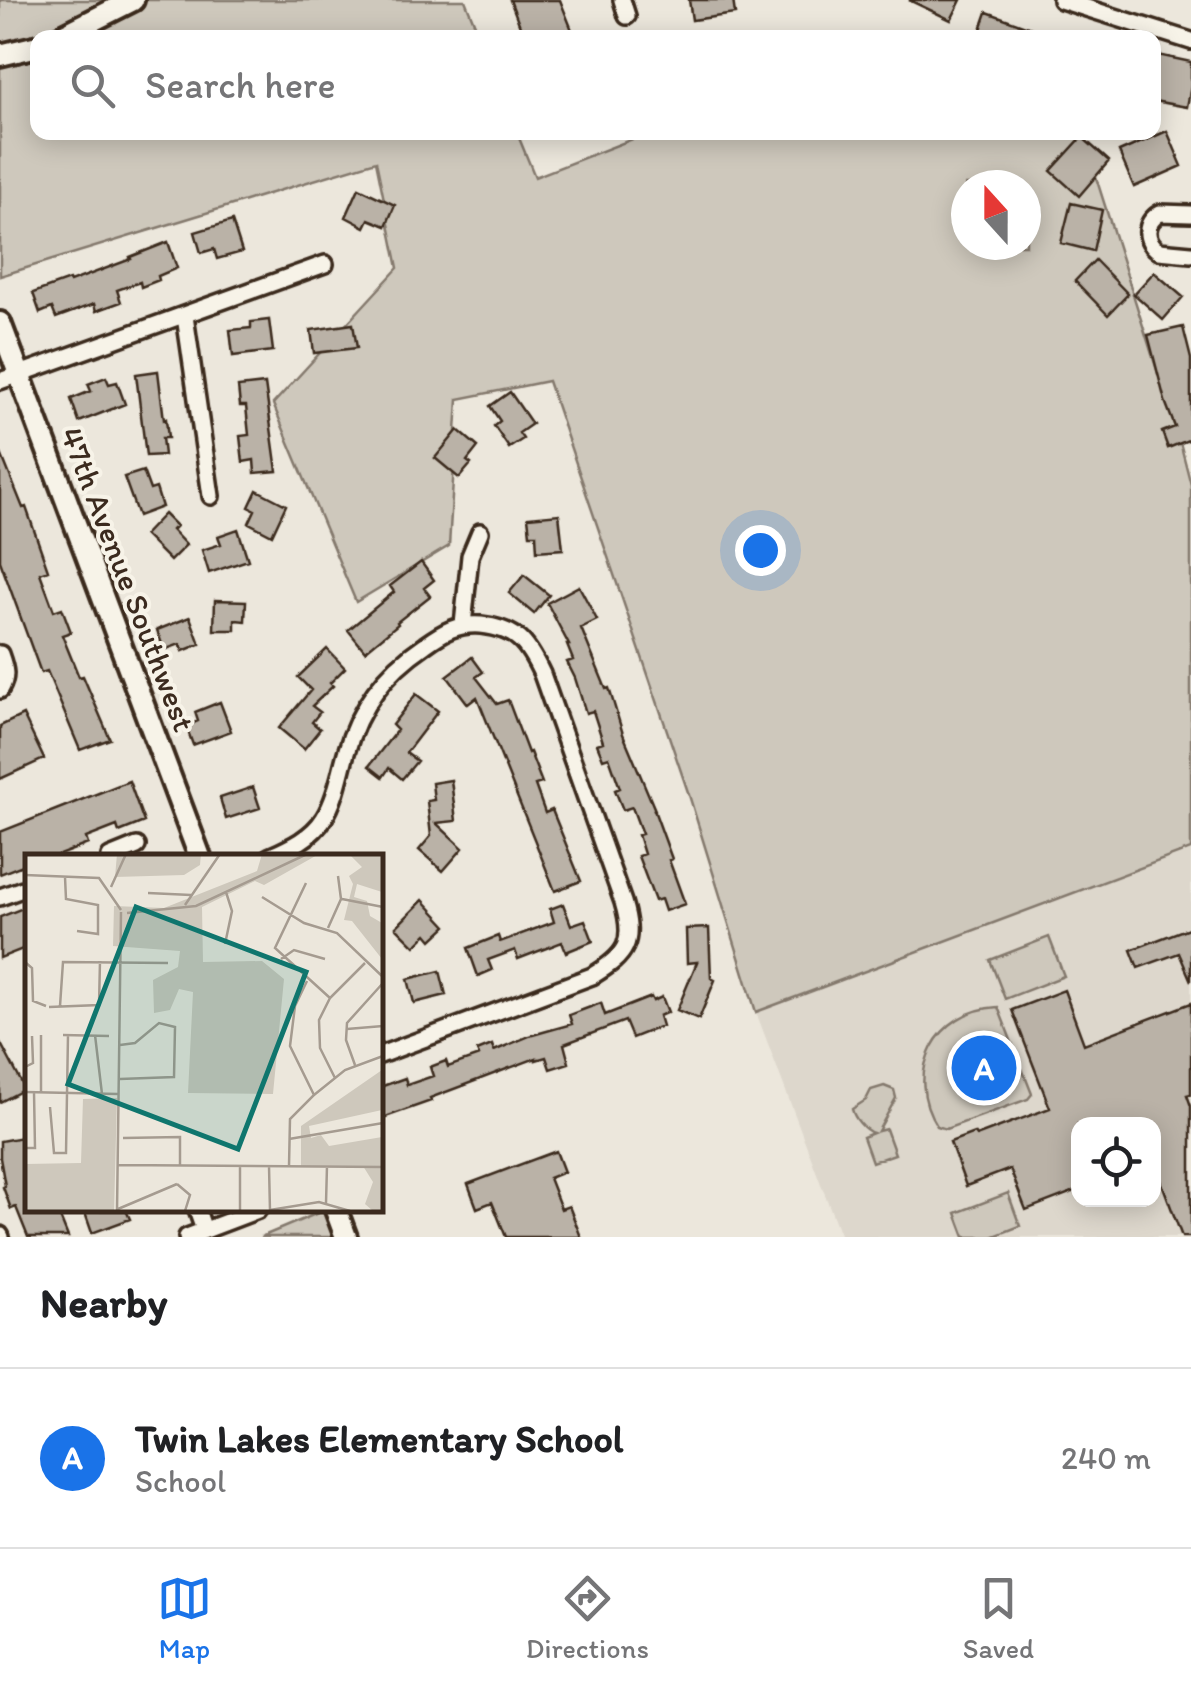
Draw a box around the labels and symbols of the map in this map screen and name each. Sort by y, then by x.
north arrow [951,170,1041,260]
street label: 47th Avenue Southwest [52,421,204,737]
your location [735,525,786,576]
inset map [25,854,382,1212]
pin: A [952,1030,1016,1106]

